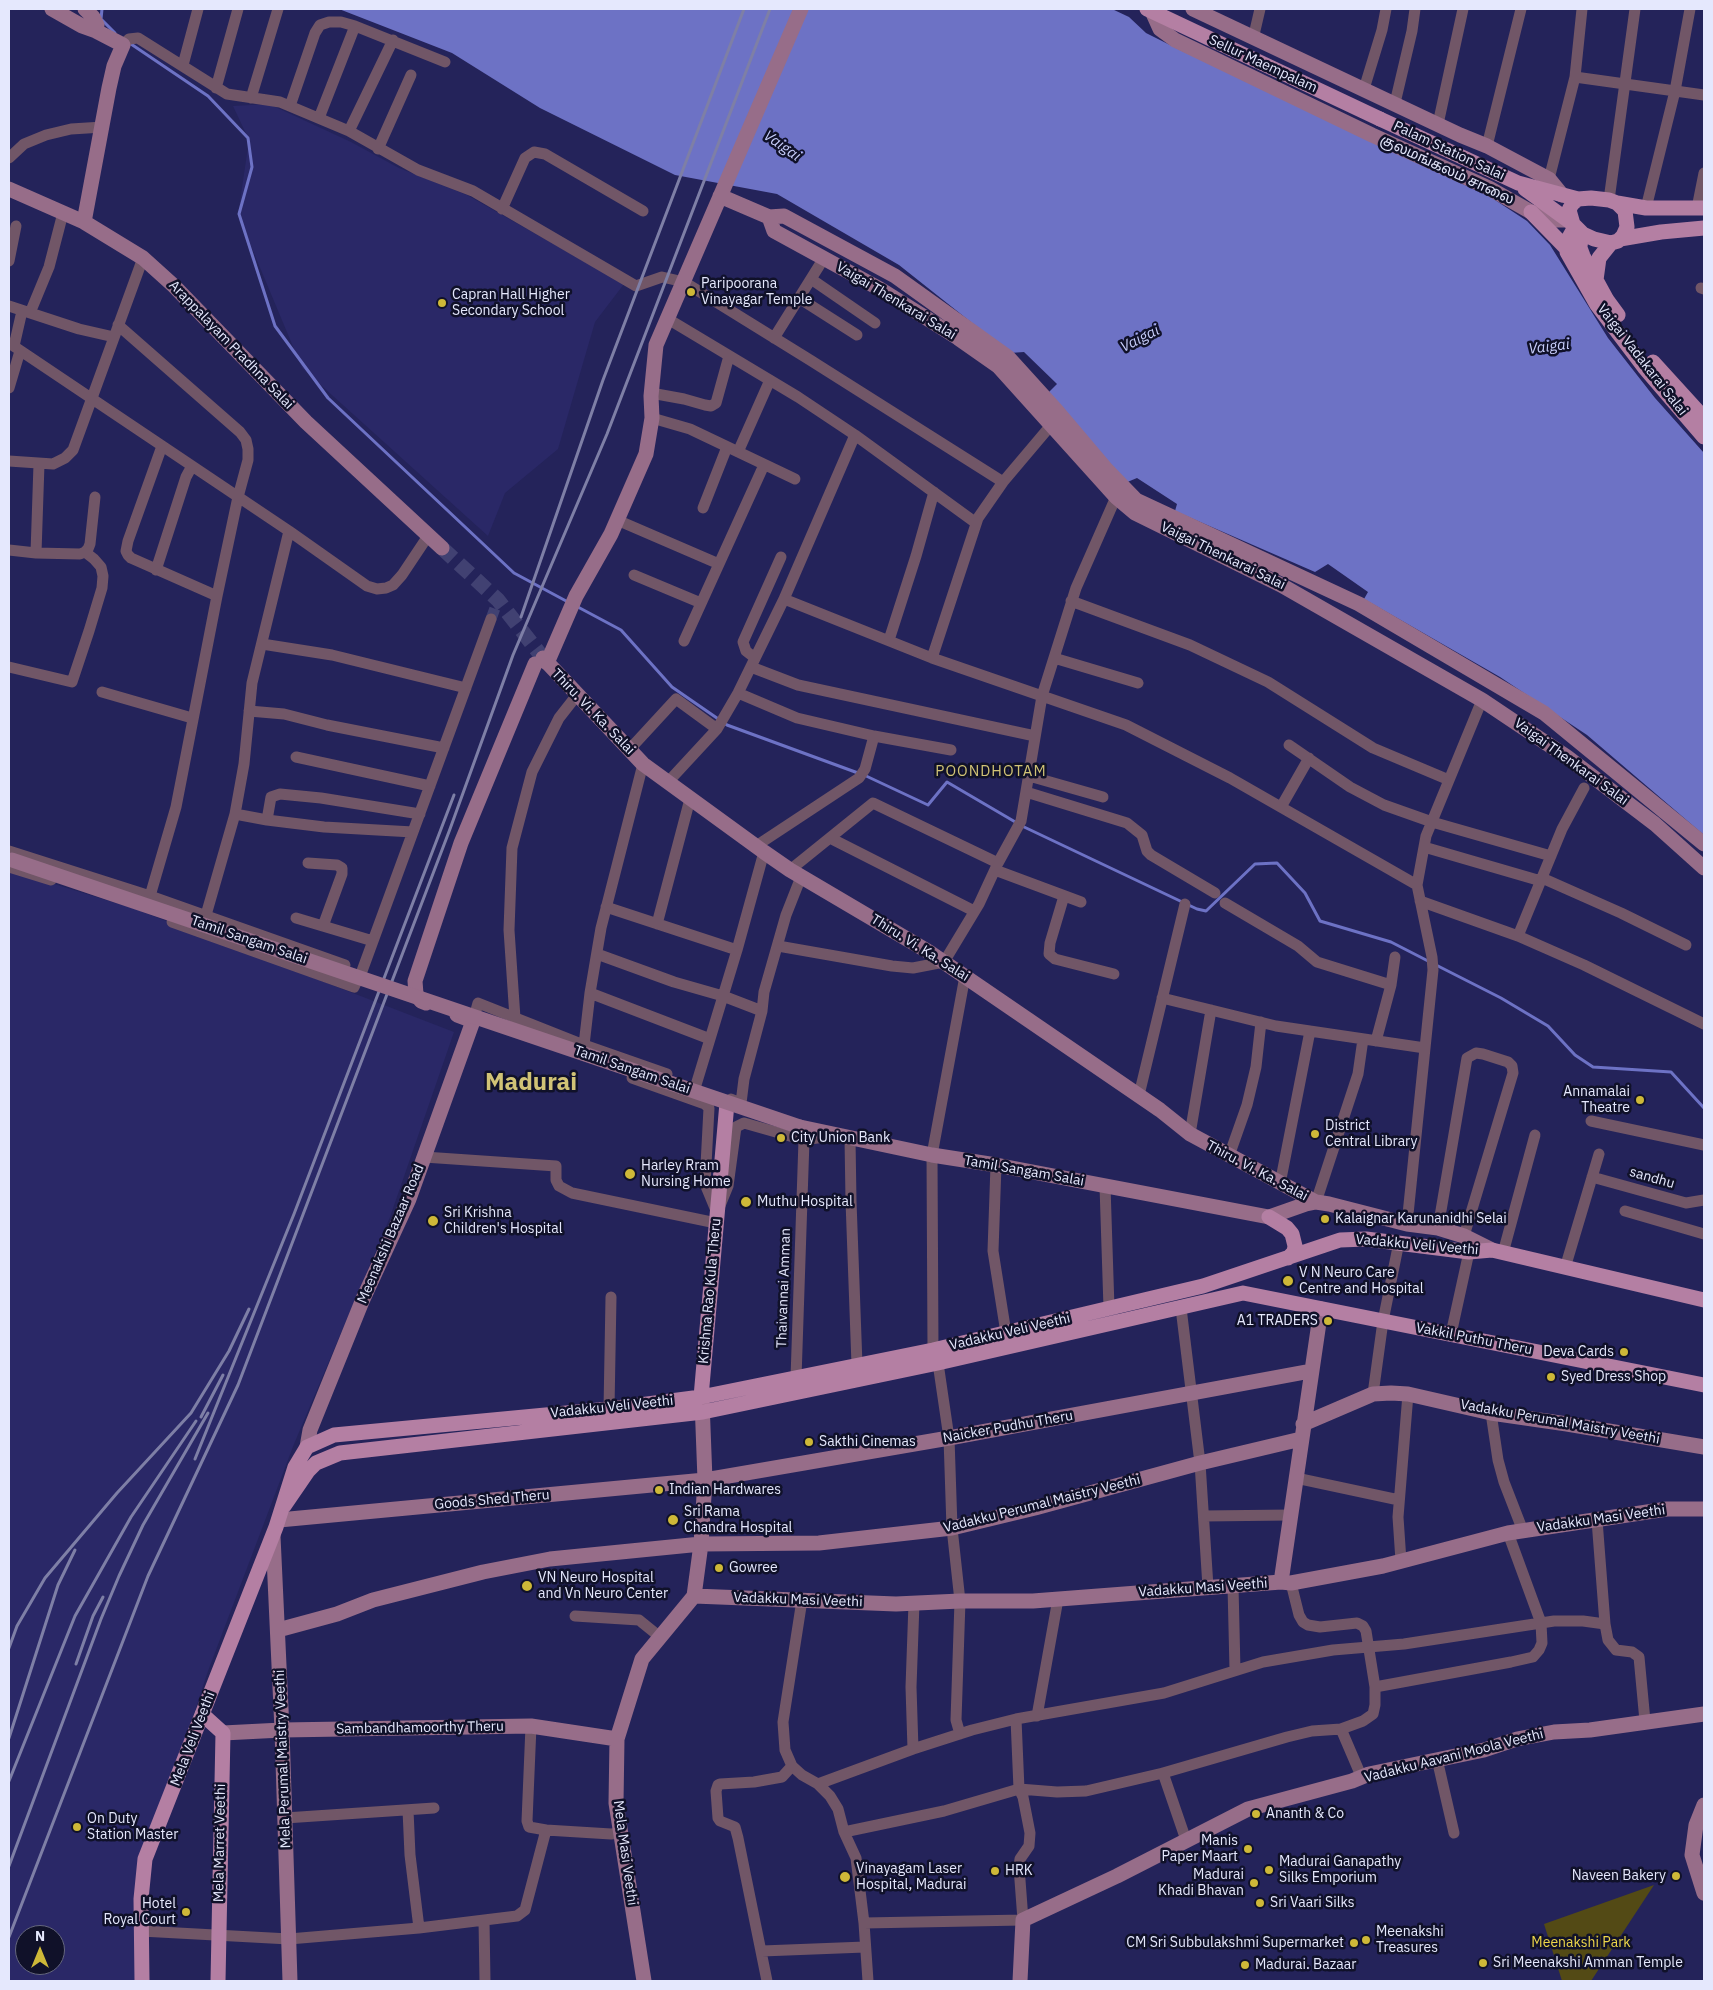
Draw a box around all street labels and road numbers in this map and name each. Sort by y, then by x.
street label: Sellur Maempalam [1206,32,1320,96]
street label: Palam Station Salai [1391,118,1507,184]
street label: குலமங்கலம் சாலை [1377,132,1517,208]
street label: Vaigai Thenkarai Salai [833,259,959,343]
street label: Arappalayam Pradhna Salai [165,277,297,413]
street label: Vaigai Vadakarai Salai [1593,301,1691,419]
street label: Vaigai Thenkarai Salai [1158,518,1288,594]
street label: Thiru. Vi. Ka. Salai [548,666,638,758]
street label: Vaigai Thenkarai Salai [1511,715,1631,809]
street label: Thiru. Vi. Ka. Salai [868,911,972,985]
street label: Tamil Sangam Salai [189,912,309,968]
street label: Tamil Sangam Salai [572,1042,692,1098]
street label: Thiru. Vi. Ka. Salai [1203,1137,1311,1205]
street label: Tamil Sangam Salai [963,1152,1085,1190]
street label: Meenakshi Bazaar Road [354,1162,428,1306]
street label: sandhu [1627,1164,1677,1192]
street label: Krishna Rao Kula Theru [695,1217,725,1365]
street label: Thaivannai Amman [774,1228,794,1348]
street label: Vadakku Veli Veethi [1355,1231,1479,1259]
street label: Vadakku Veli Veethi [948,1310,1072,1354]
street label: Vakkil Puthu Theru [1414,1319,1534,1359]
street label: Vadakku Veli Veethi [550,1392,674,1422]
street label: Vadakku Perumal Maistry Veethi [1459,1396,1661,1448]
street label: Naicker Pudhu Theru [942,1407,1074,1447]
street label: Vadakku Perumal Maistry Veethi [942,1471,1142,1537]
street label: Goods Shed Theru [434,1487,550,1513]
street label: Vadakku Masi Veethi [1536,1502,1666,1536]
street label: Vadakku Masi Veethi [1138,1575,1268,1601]
street label: Vadakku Masi Veethi [733,1589,863,1611]
street label: Mela Perumal Maistry Veethi [271,1669,295,1849]
street label: Mela Veli Veethi [167,1689,219,1789]
street label: Sambandhamoorthy Theru [336,1718,504,1738]
street label: Vadakku Aavani Moola Veethi [1363,1726,1545,1786]
street label: Mela Marret Veethi [211,1784,229,1902]
street label: Mela Masi Veethi [609,1799,641,1907]

